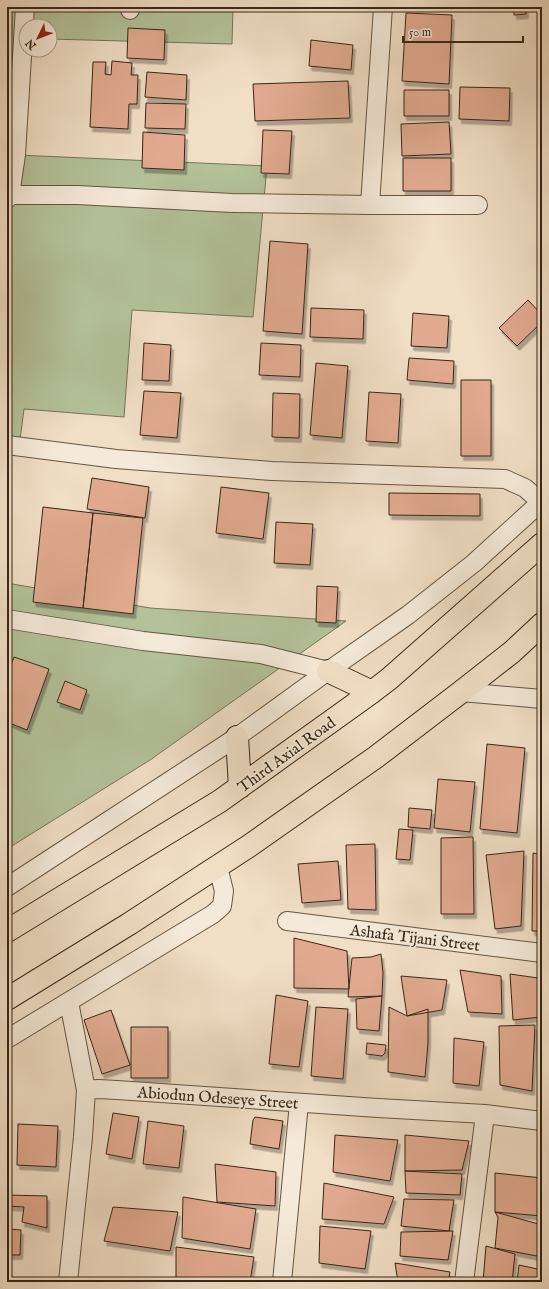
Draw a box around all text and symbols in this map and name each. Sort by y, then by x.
north arrow [18,18,58,58]
scale bar [403,18,523,44]
text: 50 m [409,25,431,40]
text: N [23,36,40,53]
street label: Third Axial Road [234,713,340,798]
street label: Ashafa Tijani Street [348,921,481,957]
street label: Abiodun Odeseye Street [136,1083,300,1115]

